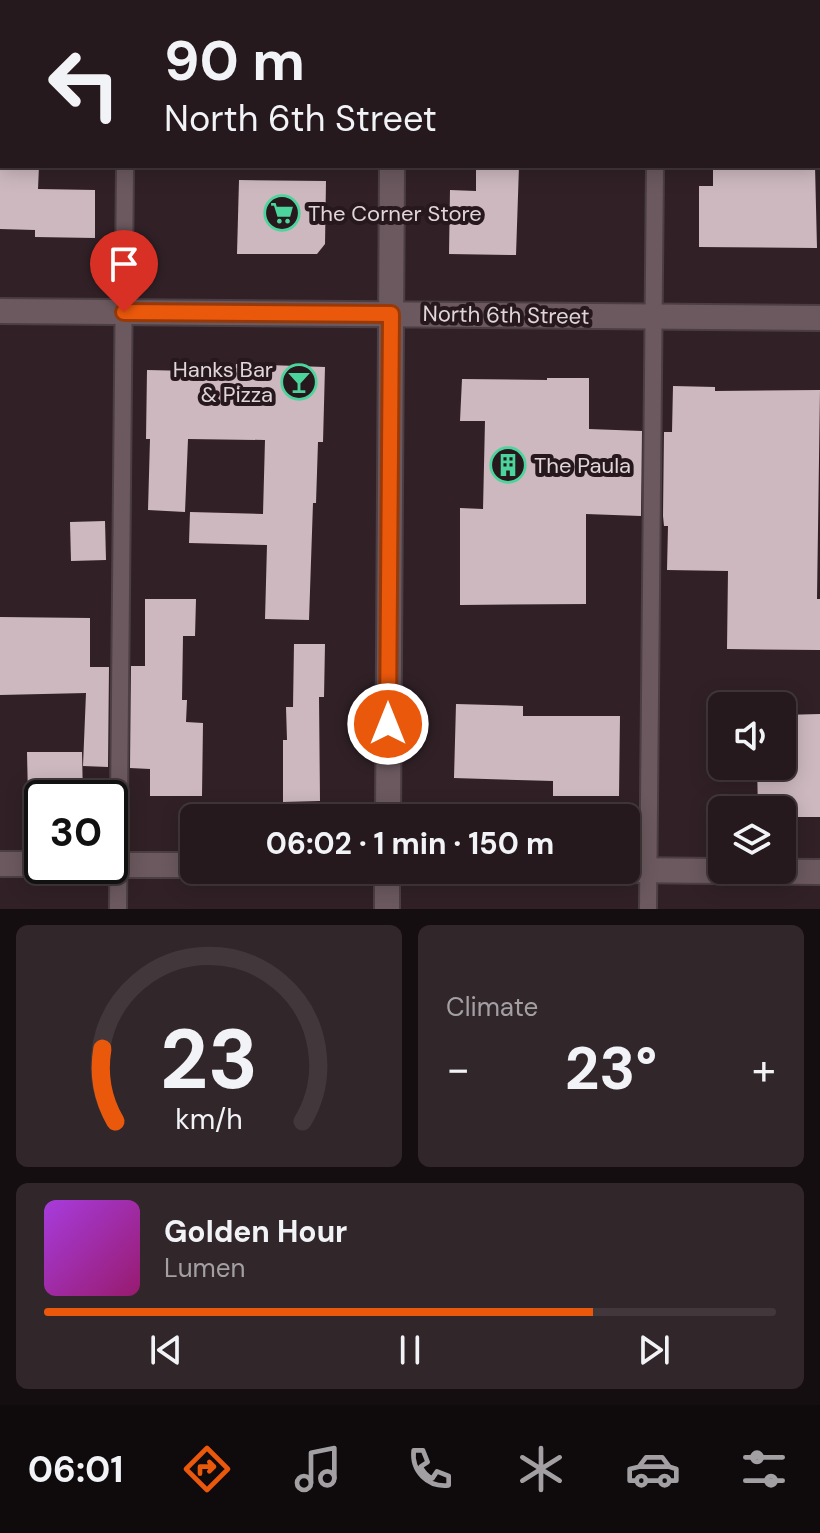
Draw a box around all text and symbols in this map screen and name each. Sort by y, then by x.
text: 90 m [164,24,305,97]
icon: left [32,32,136,136]
text: North 6th Street [164,95,437,142]
supermarket icon: The Corner Store [263,194,301,232]
place label: The Corner Store [308,199,482,228]
pin [90,230,158,312]
icon: arrive [102,242,146,286]
street label: North 6th Street [422,299,590,331]
place label: Hanks Bar & Pizza [173,355,273,409]
bar icon: Hanks Bar & Pizza [280,363,318,401]
building icon: The Paula [489,446,527,484]
place label: The Paula [534,451,631,480]
position arrow [346,682,430,766]
map controls [708,692,796,884]
button: sound [708,692,796,780]
speed limit sign: 30 [24,780,128,884]
button: layers [708,796,796,884]
text: 06:02 · 1 min · 150 m [266,824,554,863]
text: Climate [446,990,538,1024]
text: 23 [160,1005,258,1114]
text: 23° [565,1029,657,1108]
text: − [446,1040,470,1098]
text: + [752,1040,776,1098]
text: km/h [175,1101,243,1138]
text: Golden Hour [164,1212,347,1251]
text: Lumen [164,1251,245,1285]
icon: previous [144,1328,188,1372]
icon: pause [388,1328,432,1372]
icon: next [632,1328,676,1372]
icon: directions [179,1441,235,1497]
icon: music [290,1441,346,1497]
icon: phone [402,1441,458,1497]
icon: climate [513,1441,569,1497]
icon: car [625,1441,681,1497]
icon: filters [736,1441,792,1497]
text: 06:01 [28,1446,123,1493]

